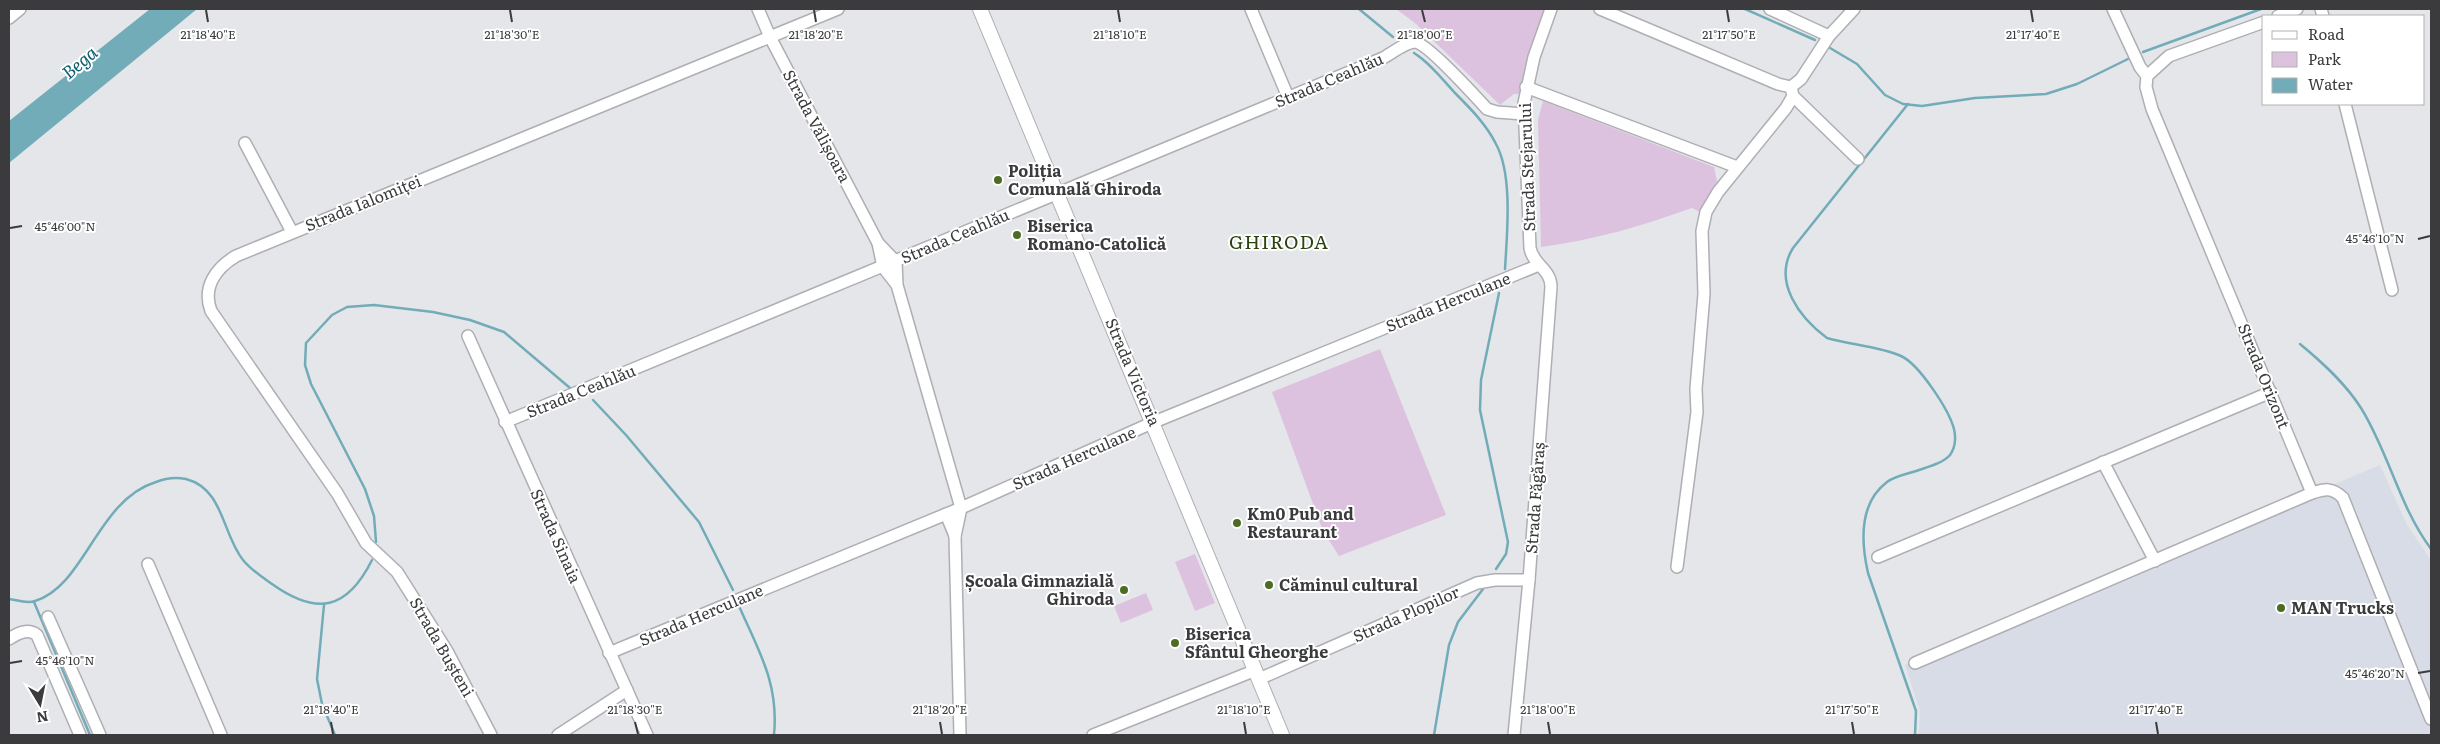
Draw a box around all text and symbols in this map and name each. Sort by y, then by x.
legend [2262,15,2425,105]
text: Road [2308,22,2344,45]
text: 21°18'40"E [180,25,236,43]
text: 21°18'30"E [485,25,540,43]
text: 21°18'20"E [789,25,844,43]
text: 21°18'10"E [1093,25,1147,43]
text: 21°18'00"E [1397,25,1453,43]
text: 21°17'50"E [1702,25,1756,43]
text: 21°17'40"E [2006,25,2060,43]
water label: Bega [55,38,103,85]
street label: Strada Ceahlău [1271,45,1387,113]
text: Park [2308,47,2342,70]
street label: Strada Vălișoara [778,65,858,187]
text: Water [2308,72,2353,95]
street label: Strada Stejarului [1512,102,1540,232]
place label: Poliția Comunală Ghiroda [1008,158,1162,200]
street label: Strada Ialomiței [301,168,424,236]
marker: Poliția Comunală Ghiroda [992,174,1004,186]
street label: Strada Ceahlău [897,201,1013,269]
place label: Biserica Romano-Catolică [1027,213,1167,255]
text: 45°46'00"N [34,217,96,235]
district label: GHIRODA [1229,227,1329,255]
marker: Biserica Romano-Catolică [1011,229,1023,241]
text: 45°46'10"N [2345,229,2405,247]
street label: Strada Herculane [1382,265,1514,337]
street label: Strada Victoria [1100,314,1168,430]
street label: Strada Orizont [2233,319,2297,432]
street label: Strada Ceahlău [522,357,639,423]
street label: Strada Herculane [1008,419,1139,495]
street label: Strada Făgăraș [1518,441,1550,554]
street label: Strada Sinaia [525,484,589,587]
place label: Km0 Pub and Restaurant [1247,501,1354,543]
marker: Km0 Pub and Restaurant [1231,517,1243,529]
place label: Școala Gimnazială Ghiroda [965,568,1115,610]
place label: Căminul cultural [1279,572,1418,596]
street label: Strada Herculane [635,577,766,651]
marker: Căminul cultural [1263,579,1275,591]
street label: Strada Plopilor [1348,579,1463,647]
marker: Școala Gimnazială Ghiroda [1118,584,1130,596]
street label: Strada Bușteni [405,592,481,701]
place label: MAN Trucks [2291,595,2394,619]
marker: MAN Trucks [2275,602,2287,614]
place label: Biserica Sfântul Gheorghe [1185,621,1328,663]
marker: Biserica Sfântul Gheorghe [1169,637,1181,649]
text: 45°46'10"N [35,651,95,669]
text: 45°46'20"N [2345,664,2405,682]
north arrow [15,679,65,729]
text: 21°18'40"E [303,700,359,718]
text: 21°18'30"E [608,700,663,718]
text: 21°18'20"E [913,700,968,718]
text: 21°18'10"E [1217,700,1271,718]
text: 21°18'00"E [1520,700,1576,718]
text: 21°17'50"E [1825,700,1879,718]
text: 21°17'40"E [2129,700,2183,718]
text: N [35,707,50,729]

